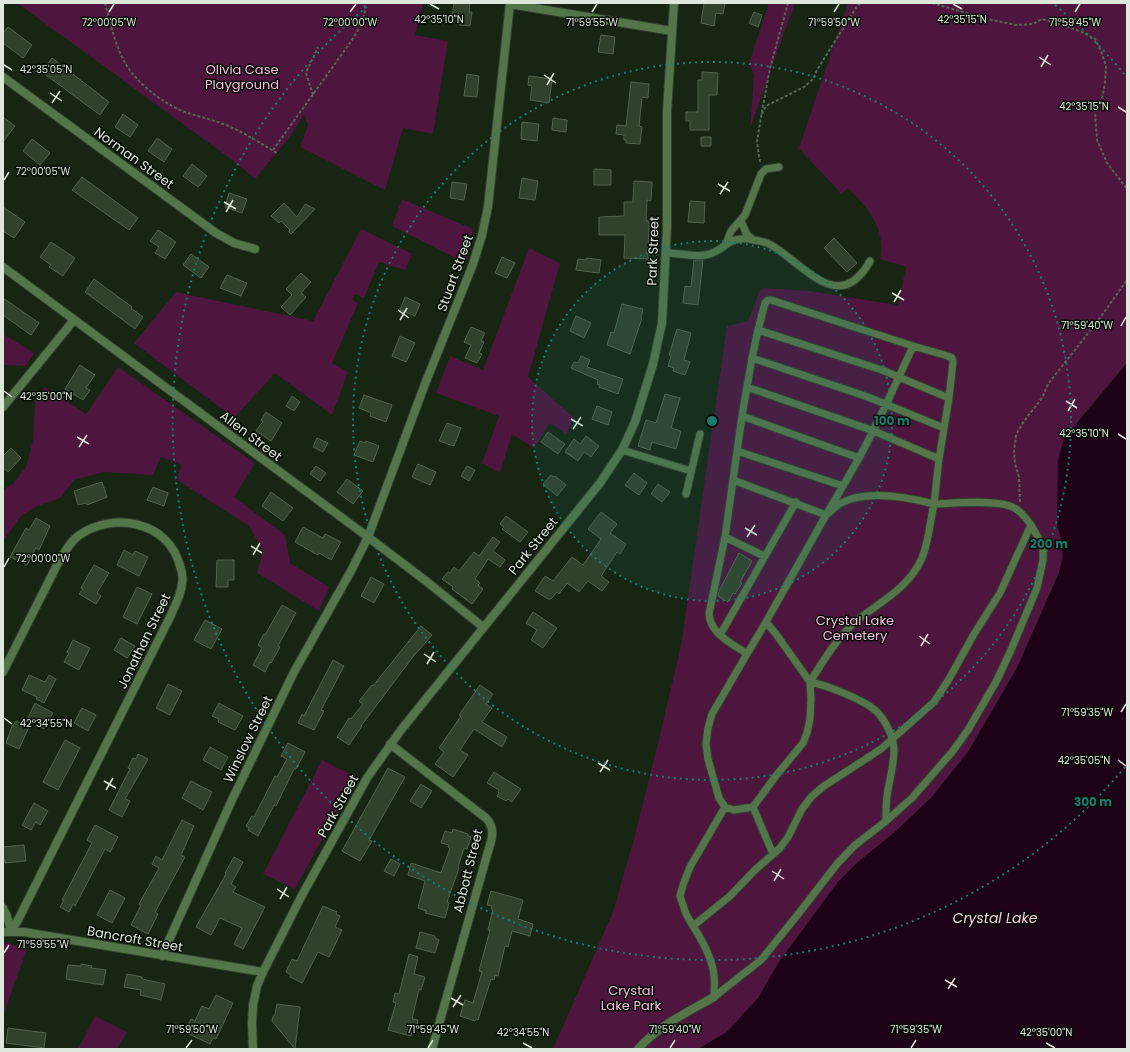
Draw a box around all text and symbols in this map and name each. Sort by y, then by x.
text: 42°35'10"N [414,12,464,27]
text: 42°35'15"N [937,12,987,27]
text: 72°00'05"W [82,15,137,30]
text: 72°00'00"W [323,15,378,30]
text: 71°59'55"W [566,15,618,30]
text: 71°59'50"W [808,15,860,30]
text: 71°59'45"W [1049,15,1101,30]
park label: Olivia Case Playground [205,60,279,94]
text: 42°35'05"N [20,62,72,77]
text: 42°35'15"N [1059,99,1109,114]
street label: Norman Street [90,123,178,194]
text: 72°00'05"W [16,164,71,179]
street label: Park Street [642,216,664,286]
street label: Stuart Street [432,232,478,314]
text: 71°59'40"W [1061,318,1113,333]
text: 42°35'00"N [20,389,72,404]
street label: Allen Street [216,406,286,466]
text: 100 m [874,412,910,429]
centre of rings [705,414,719,428]
text: 42°35'10"N [1059,426,1109,441]
street label: Park Street [504,513,562,579]
text: 200 m [1030,535,1068,552]
text: 72°00'00"W [16,551,71,566]
street label: Jonathan Street [113,590,175,692]
park label: Crystal Lake Cemetery [816,611,894,645]
street label: Winslow Street [219,692,277,786]
text: 71°59'35"W [1061,705,1113,720]
text: 42°34'55"N [20,716,72,731]
text: 42°35'05"N [1058,753,1110,768]
street label: Park Street [313,771,363,841]
text: 300 m [1074,793,1112,810]
street label: Abbott Street [448,827,488,915]
water label: Crystal Lake [953,908,1038,928]
street label: Bancroft Street [86,921,185,957]
text: 71°59'55"W [17,937,69,952]
park label: Crystal Lake Park [601,981,662,1015]
text: 71°59'50"W [166,1022,218,1037]
text: 71°59'45"W [407,1022,459,1037]
text: 71°59'40"W [649,1022,701,1037]
text: 71°59'35"W [890,1022,942,1037]
text: 42°34'55"N [497,1025,549,1040]
text: 42°35'00"N [1020,1025,1072,1040]

